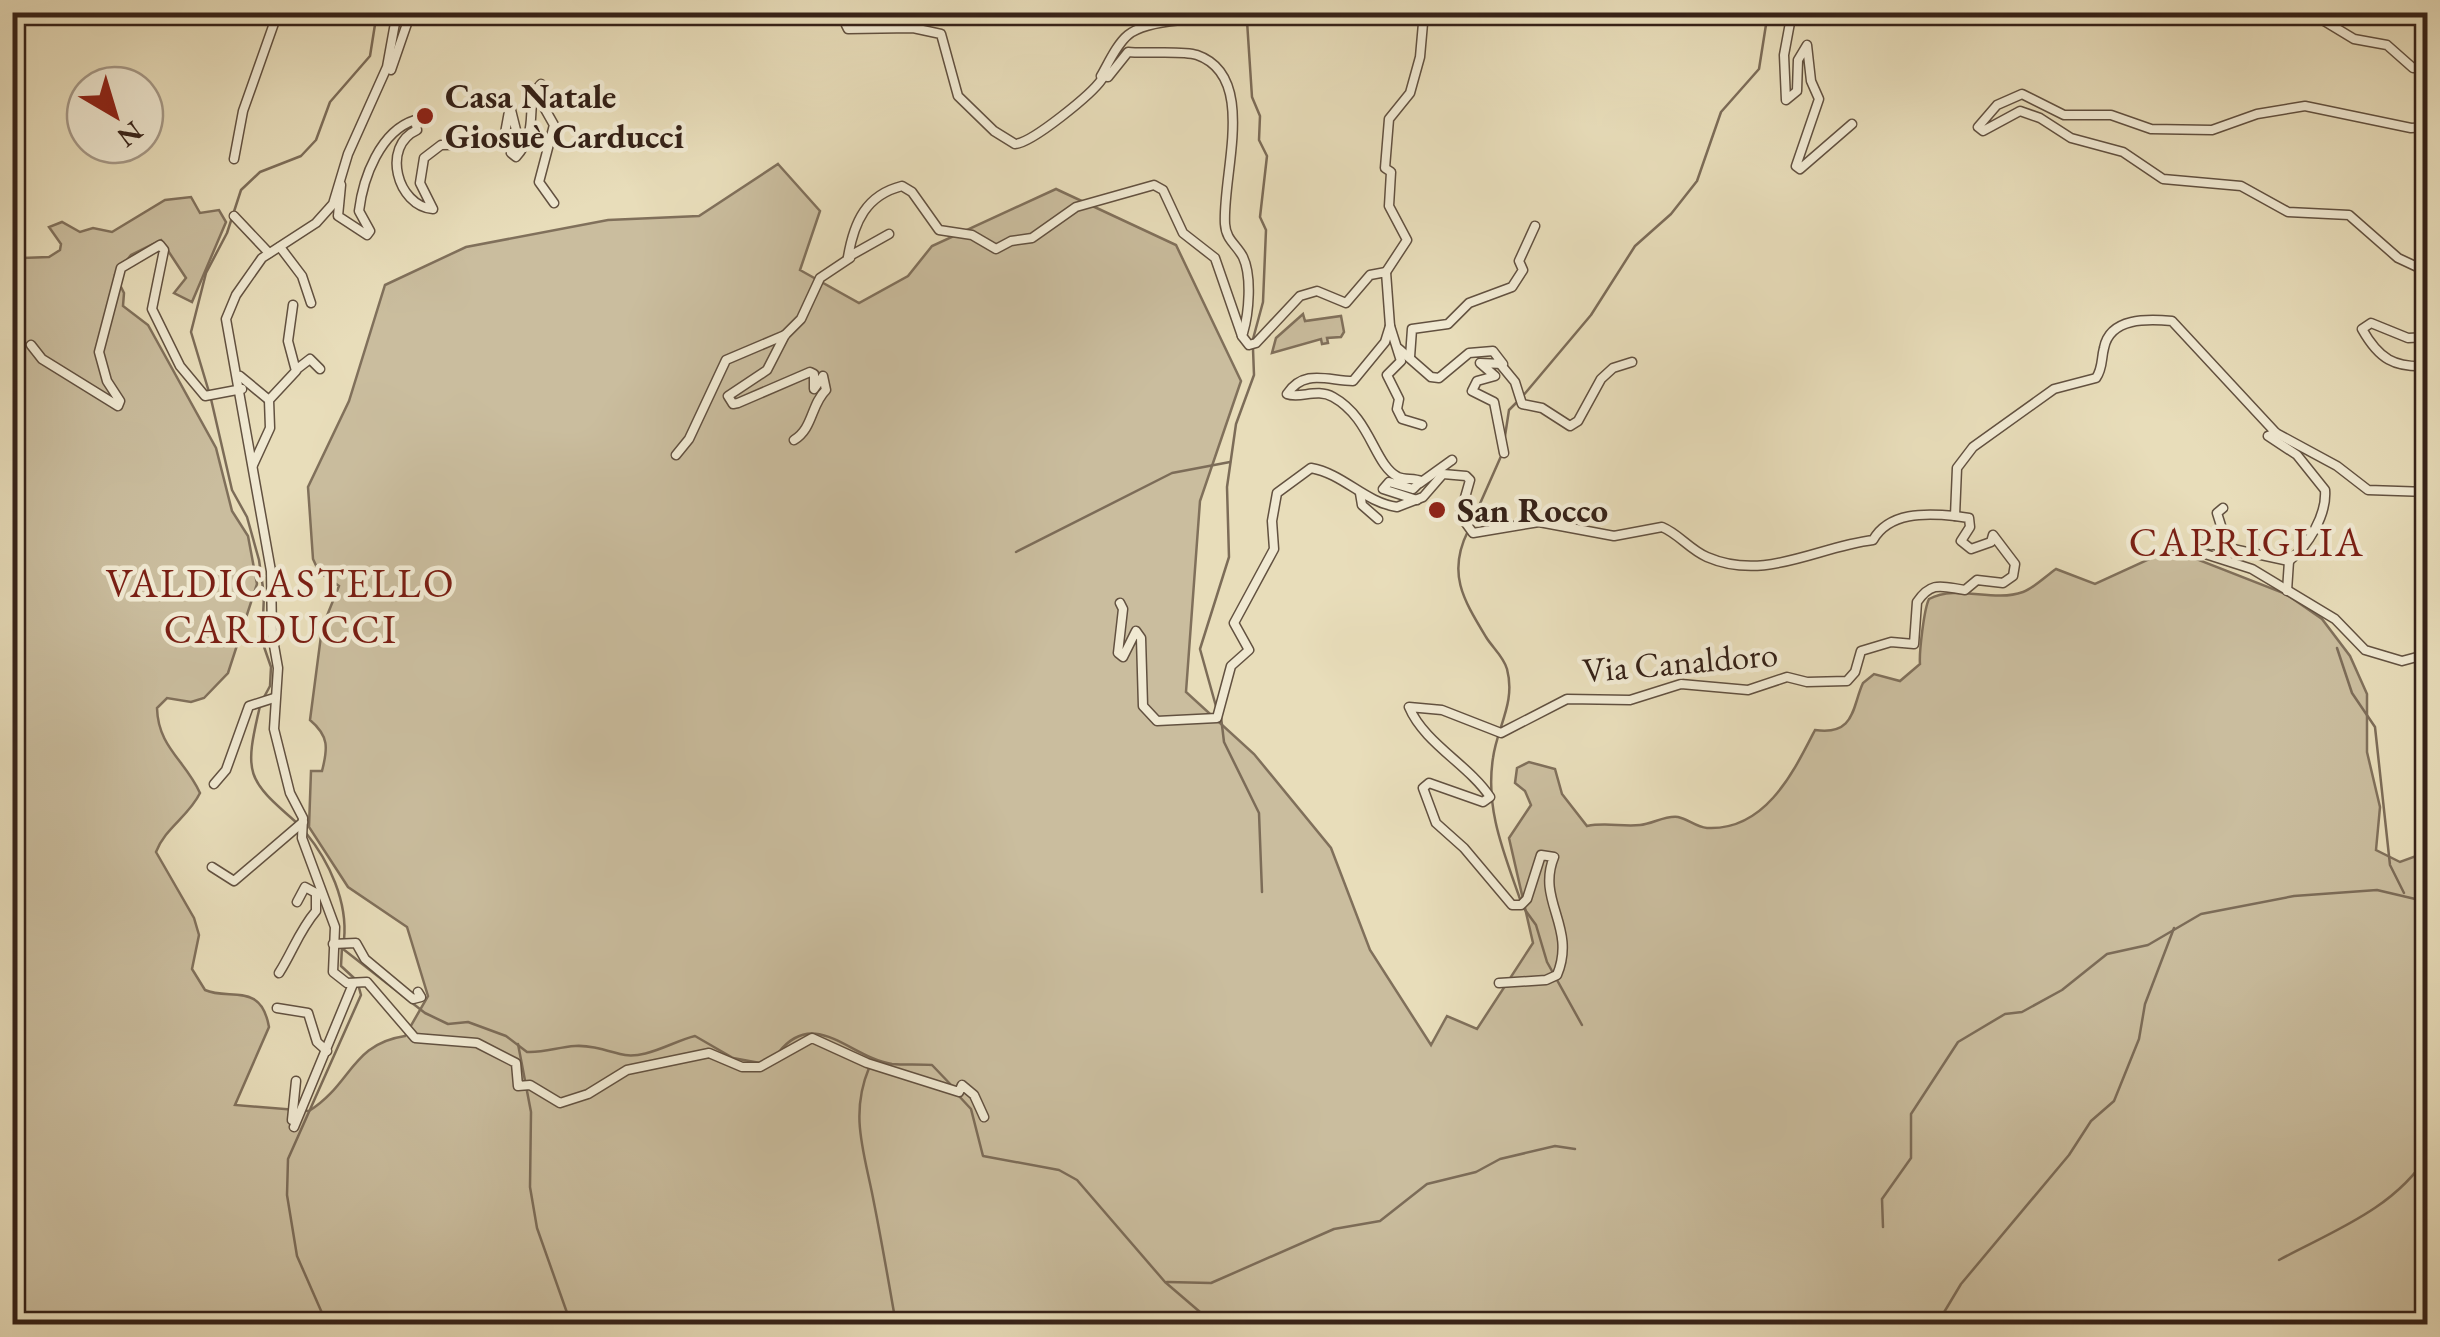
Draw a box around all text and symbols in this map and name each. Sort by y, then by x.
north arrow [65,65,165,165]
place label: Casa Natale Giosuè Carducci [445,73,684,158]
marker: Casa Natale Giosuè Carducci [414,105,436,127]
text: N [110,114,150,156]
place label: San Rocco [1457,487,1608,532]
marker: San Rocco [1426,499,1448,521]
district label: CAPRIGLIA [2129,516,2365,568]
district label: VALDICASTELLO CARDUCCI [106,557,456,655]
street label: Via Canaldoro [1580,631,1780,692]

